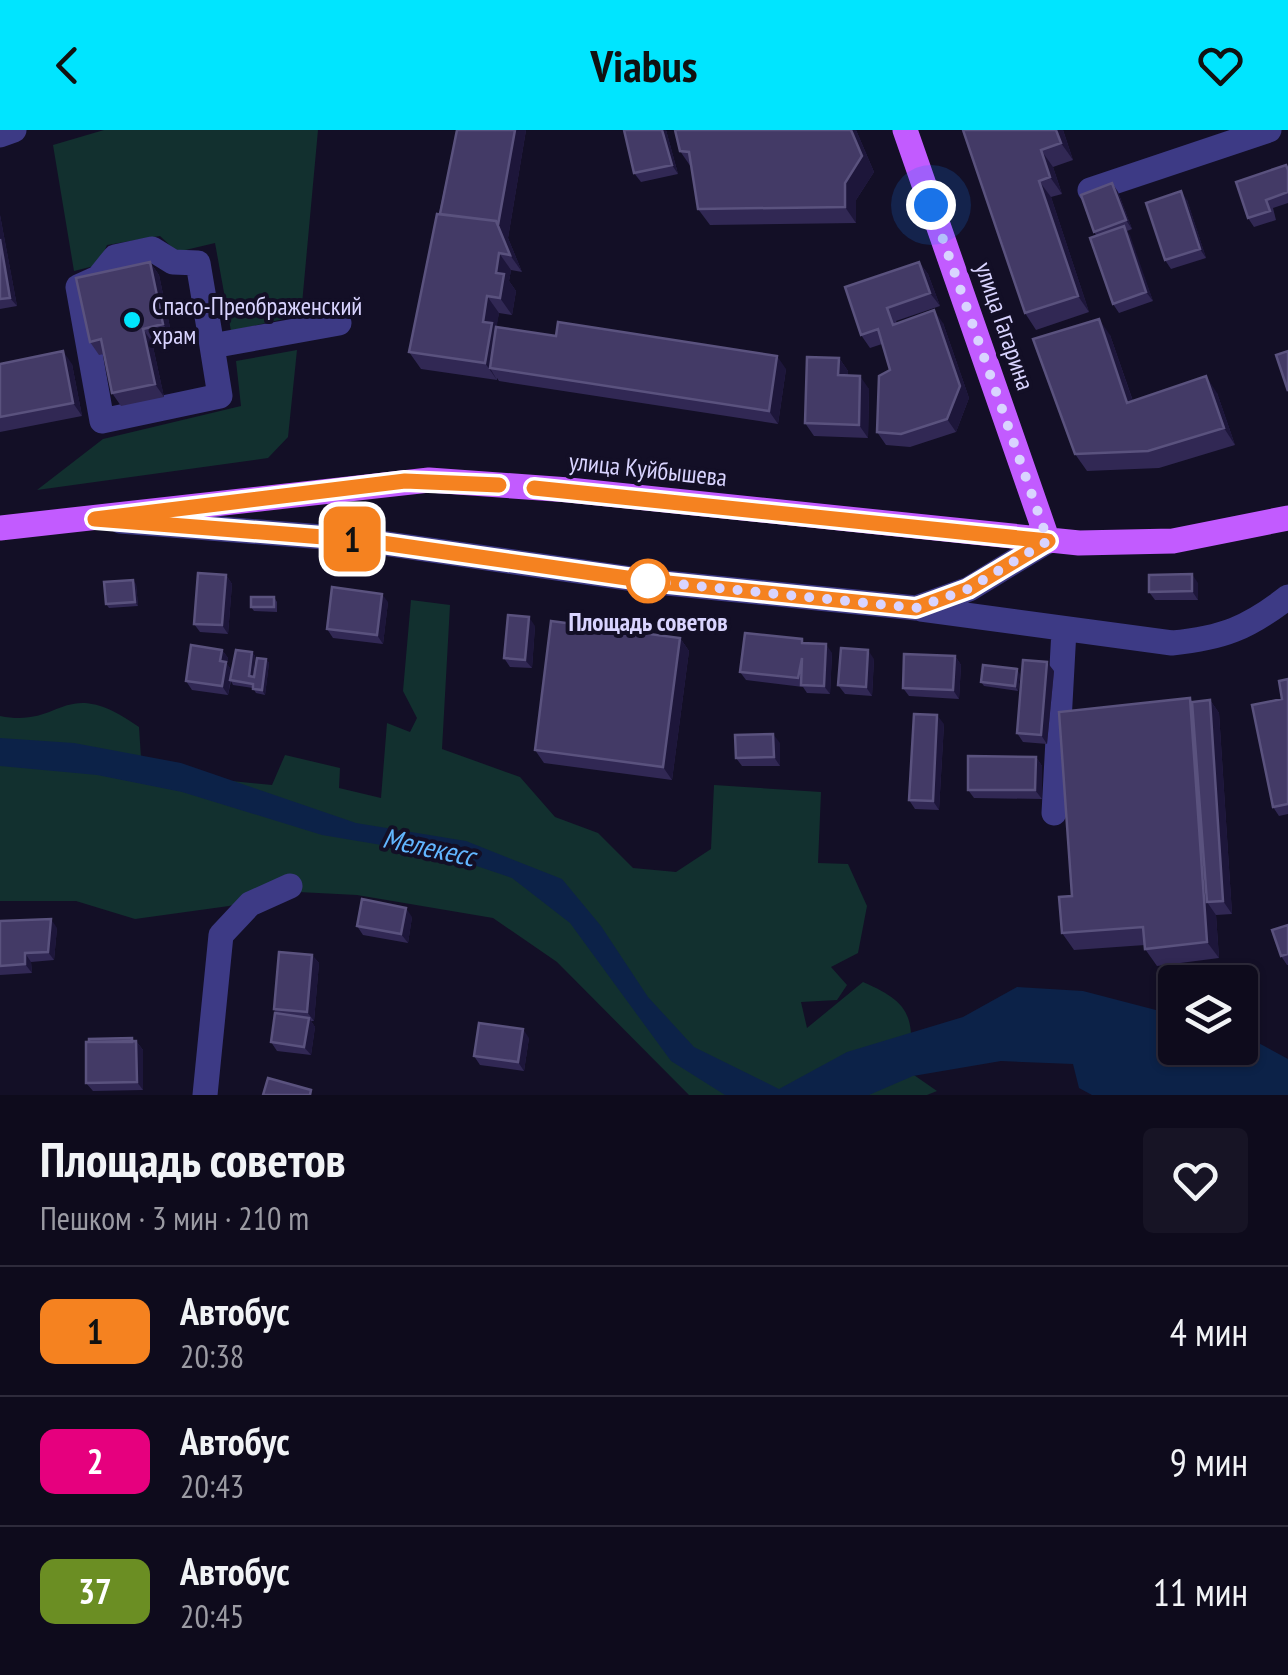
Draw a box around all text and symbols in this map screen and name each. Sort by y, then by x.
text: Viabus [590,36,698,94]
icon: back [40,38,95,93]
icon: heart [1193,38,1248,93]
your location [906,180,956,230]
street label: улица Гагарина [968,258,1042,394]
place label: Спасо-Преображенский храм [152,290,362,351]
marker: Спасо-Преображенский храм [121,309,143,331]
street label: улица Куйбышева [567,445,729,493]
line badge: 1 [320,506,384,572]
text: 1 [344,516,360,562]
marker: Площадь советов [627,560,669,602]
place label: Площадь советов [568,606,728,638]
water label: Мелекесс [380,819,482,875]
map controls [1158,965,1258,1065]
button: layers [1158,965,1258,1065]
text: Площадь советов [40,1128,346,1190]
button: heart [1143,1128,1248,1233]
text: Пешком · 3 мин · 210 m [40,1197,309,1239]
text: Автобус [180,1286,290,1335]
text: 4 мин [1170,1307,1248,1356]
text: 1 [87,1308,103,1354]
text: 20:38 [180,1335,244,1377]
text: Автобус [180,1416,290,1465]
text: 9 мин [1170,1437,1248,1486]
text: 2 [87,1438,103,1484]
text: 20:43 [180,1465,244,1507]
text: Автобус [180,1546,290,1595]
text: 11 мин [1153,1567,1248,1616]
text: 37 [78,1568,112,1614]
text: 20:45 [180,1595,244,1637]

